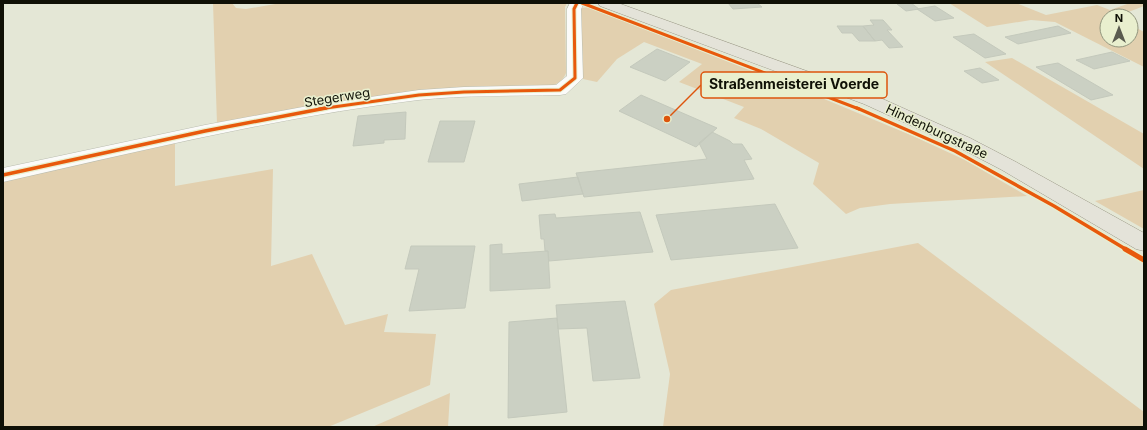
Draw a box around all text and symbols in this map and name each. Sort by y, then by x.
north arrow [1099,8,1139,48]
text: N [1115,11,1123,25]
callout: Straßenmeisterei Voerde [701,72,887,98]
text: Straßenmeisterei Voerde [709,75,879,92]
street label: Stegerweg [303,84,371,110]
street label: Hindenburgstraße [883,100,991,162]

